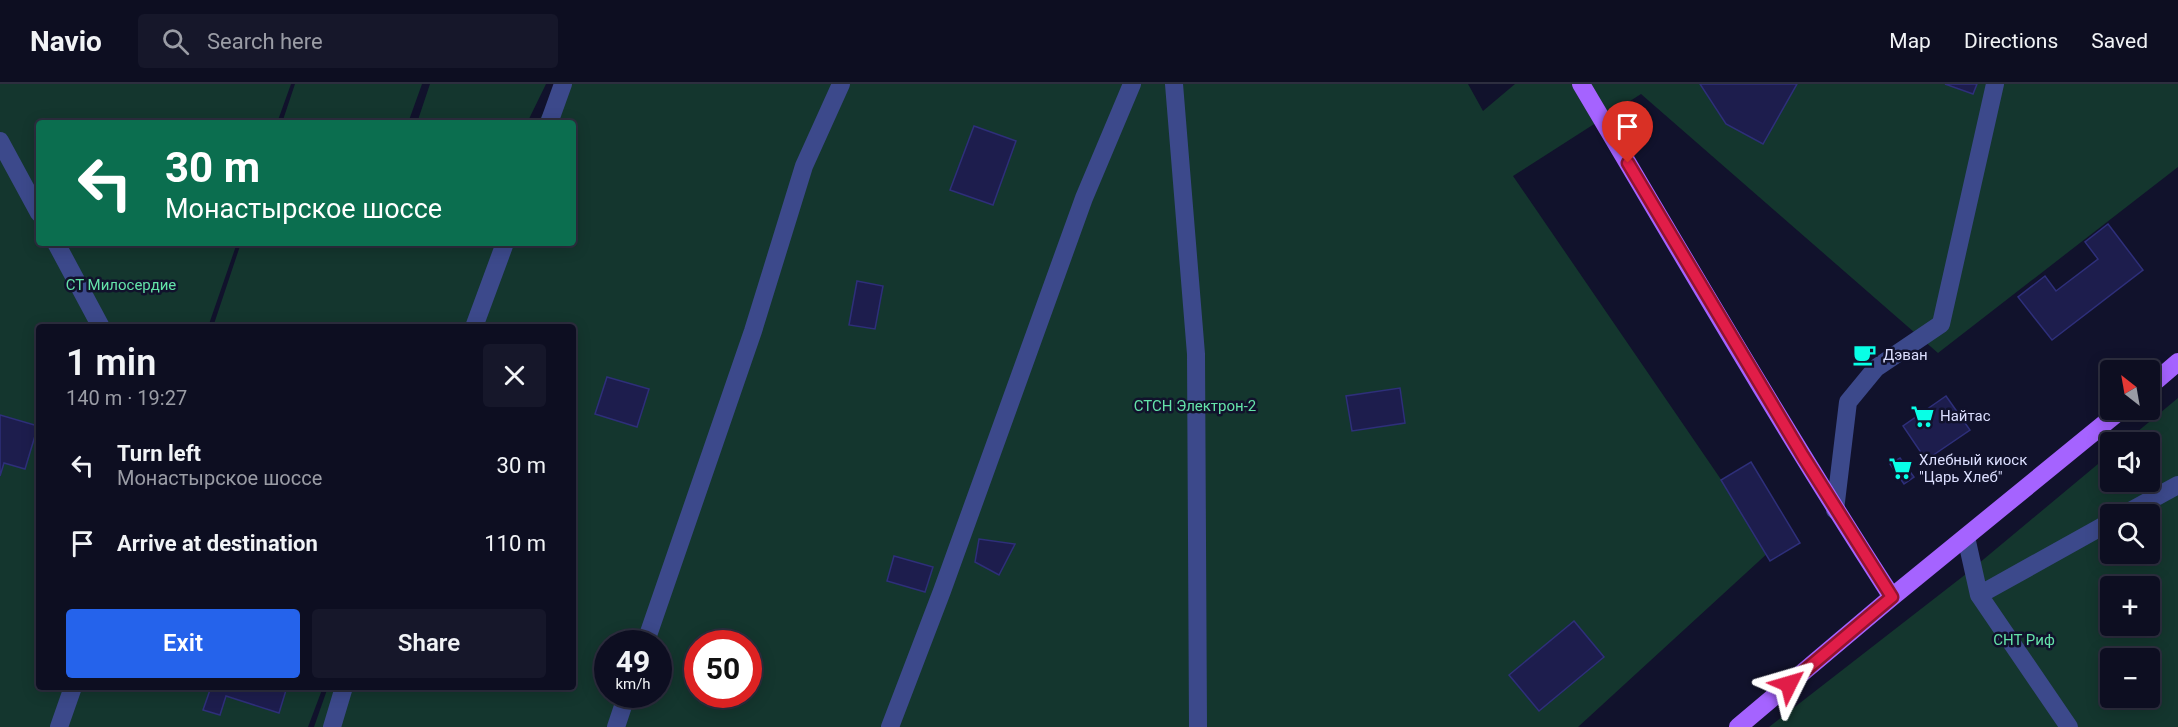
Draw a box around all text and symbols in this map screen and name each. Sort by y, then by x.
search box [138,14,558,68]
text: Navio [30,25,102,58]
icon: search [159,25,192,58]
text: Search here [207,29,323,54]
text: Map [1889,29,1931,53]
text: Directions [1964,29,2058,53]
text: Saved [2091,29,2148,53]
pin [1602,101,1653,163]
icon: arrive [1611,110,1644,143]
text: 30 m [165,143,260,192]
icon: left [66,144,144,222]
text: Монастырское шоссе [165,193,442,225]
park label: СТ Милосердие [66,276,176,294]
text: 1 min [66,342,156,384]
cafe icon: Дэван [1852,342,1878,368]
button: close [483,344,546,407]
place label: Дэван [1883,346,1928,364]
north arrow [2100,360,2160,420]
map controls [2100,360,2160,708]
text: 140 m · 19:27 [66,386,187,410]
park label: СТСН Электрон-2 [1134,397,1256,415]
supermarket icon: Найтас [1909,403,1935,429]
place label: Найтас [1940,407,1991,425]
button: sound [2100,432,2160,492]
text: Turn left [117,441,201,466]
icon: left [66,449,99,482]
place label: Хлебный киоск "Царь Хлеб" [1919,451,2027,486]
text: 30 m [497,453,546,478]
supermarket icon: Хлебный киоск "Царь Хлеб" [1888,456,1914,482]
text: Монастырское шоссе [117,466,322,490]
button: search [2100,504,2160,564]
icon: arrive [66,527,99,560]
text: Arrive at destination [117,531,318,556]
text: 110 m [484,531,546,556]
button: + [2100,576,2160,636]
button: Exit [66,609,300,678]
button: Share [312,609,546,678]
speed limit sign: 50 [684,630,762,708]
park label: СНТ Риф [1993,631,2055,649]
text: 49 [616,644,650,679]
button: − [2100,648,2160,708]
position arrow [1757,652,1821,716]
text: km/h [615,675,651,693]

